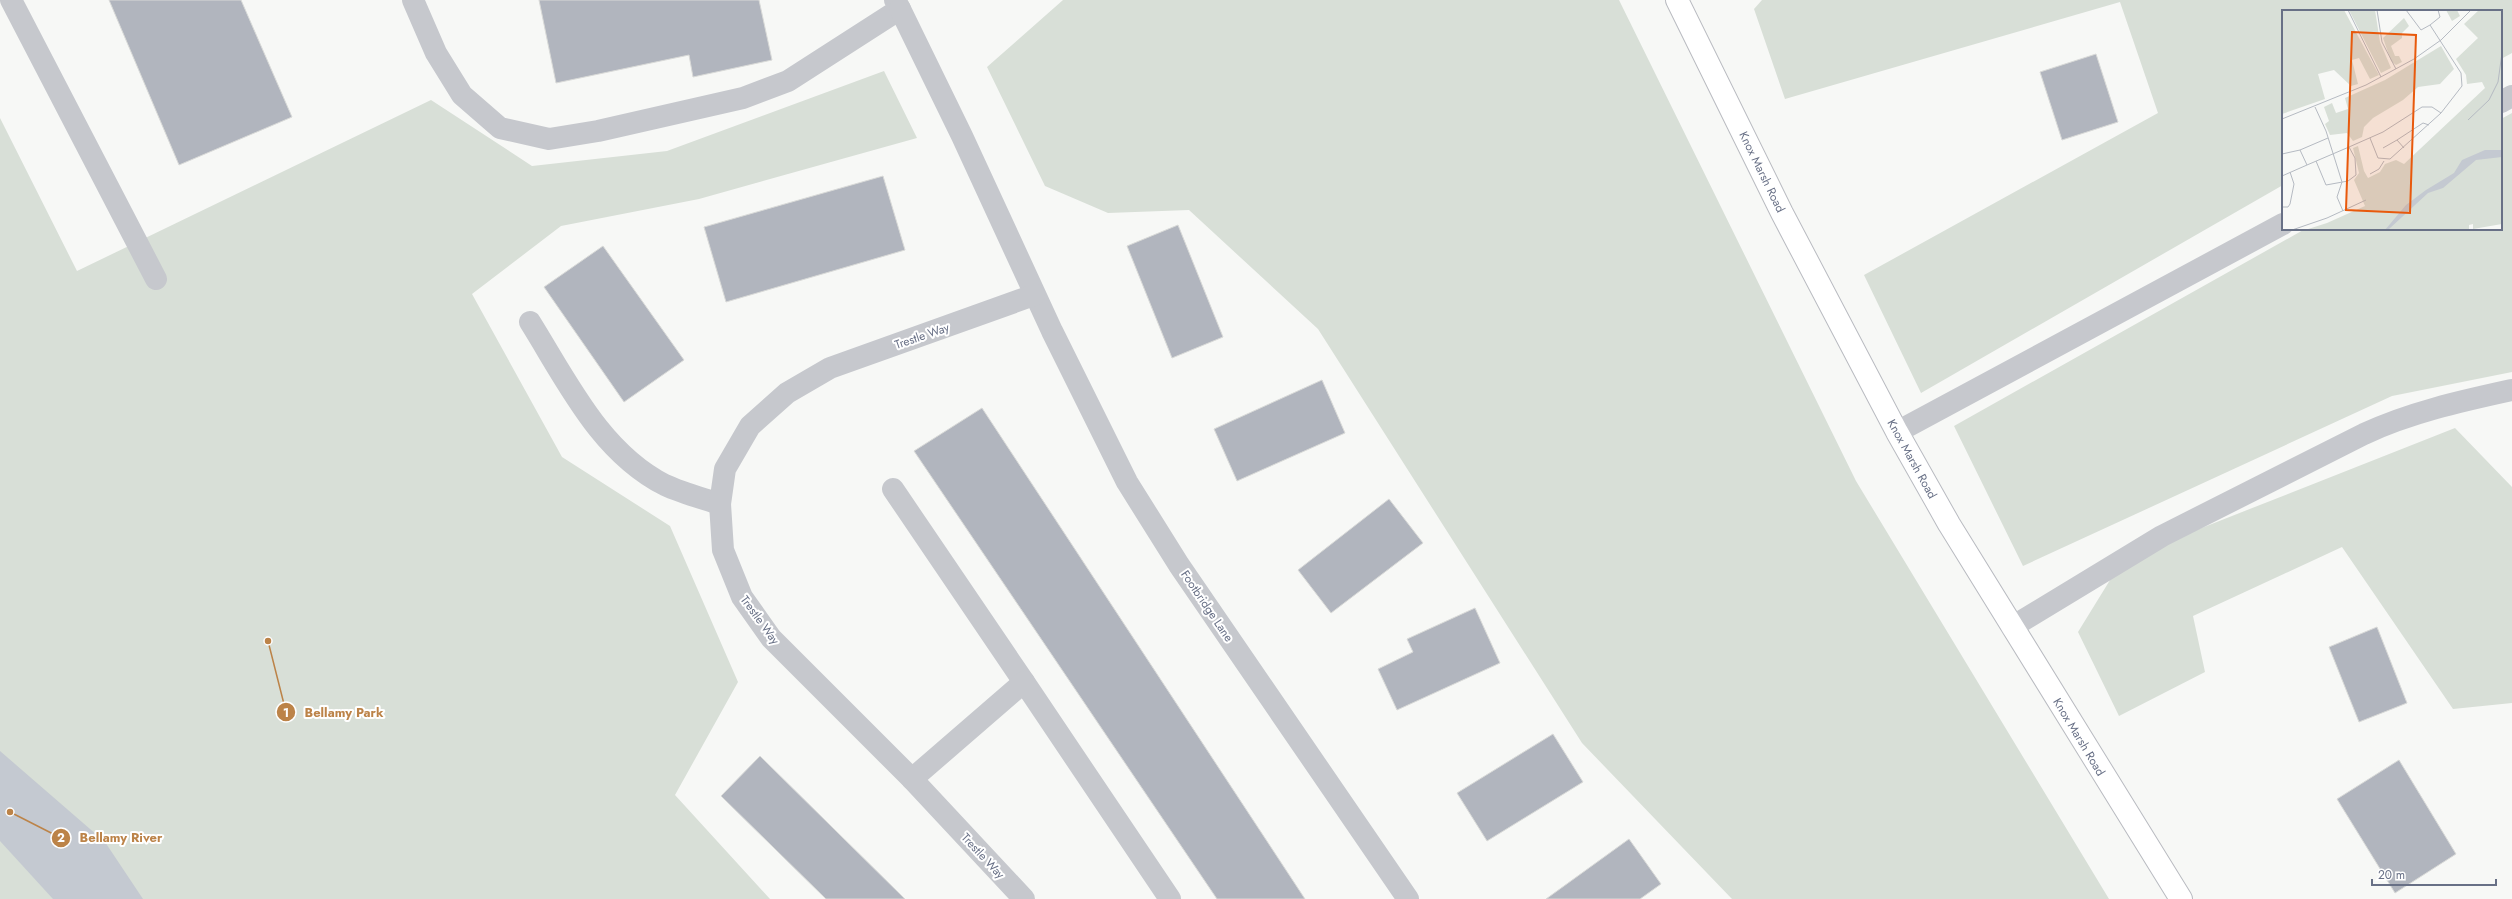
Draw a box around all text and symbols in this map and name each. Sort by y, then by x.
inset map [2282,10,2502,230]
street label: Knox Marsh Road [1735,128,1789,216]
street label: Trestle Way [892,318,952,354]
street label: Knox Marsh Road [1883,416,1941,502]
street label: Footbridge Lane [1176,567,1238,645]
street label: Trestle Way [736,592,784,649]
street label: Knox Marsh Road [2049,695,2109,779]
callout: Bellamy Park [276,700,391,725]
text: Bellamy Park [305,703,384,722]
text: 1 [283,704,289,722]
callout: Bellamy River [51,825,170,850]
text: Bellamy River [80,828,163,847]
text: 2 [57,829,65,847]
street label: Trestle Way [957,829,1009,883]
scale bar [2372,861,2496,887]
text: 20 m [2378,866,2405,884]

